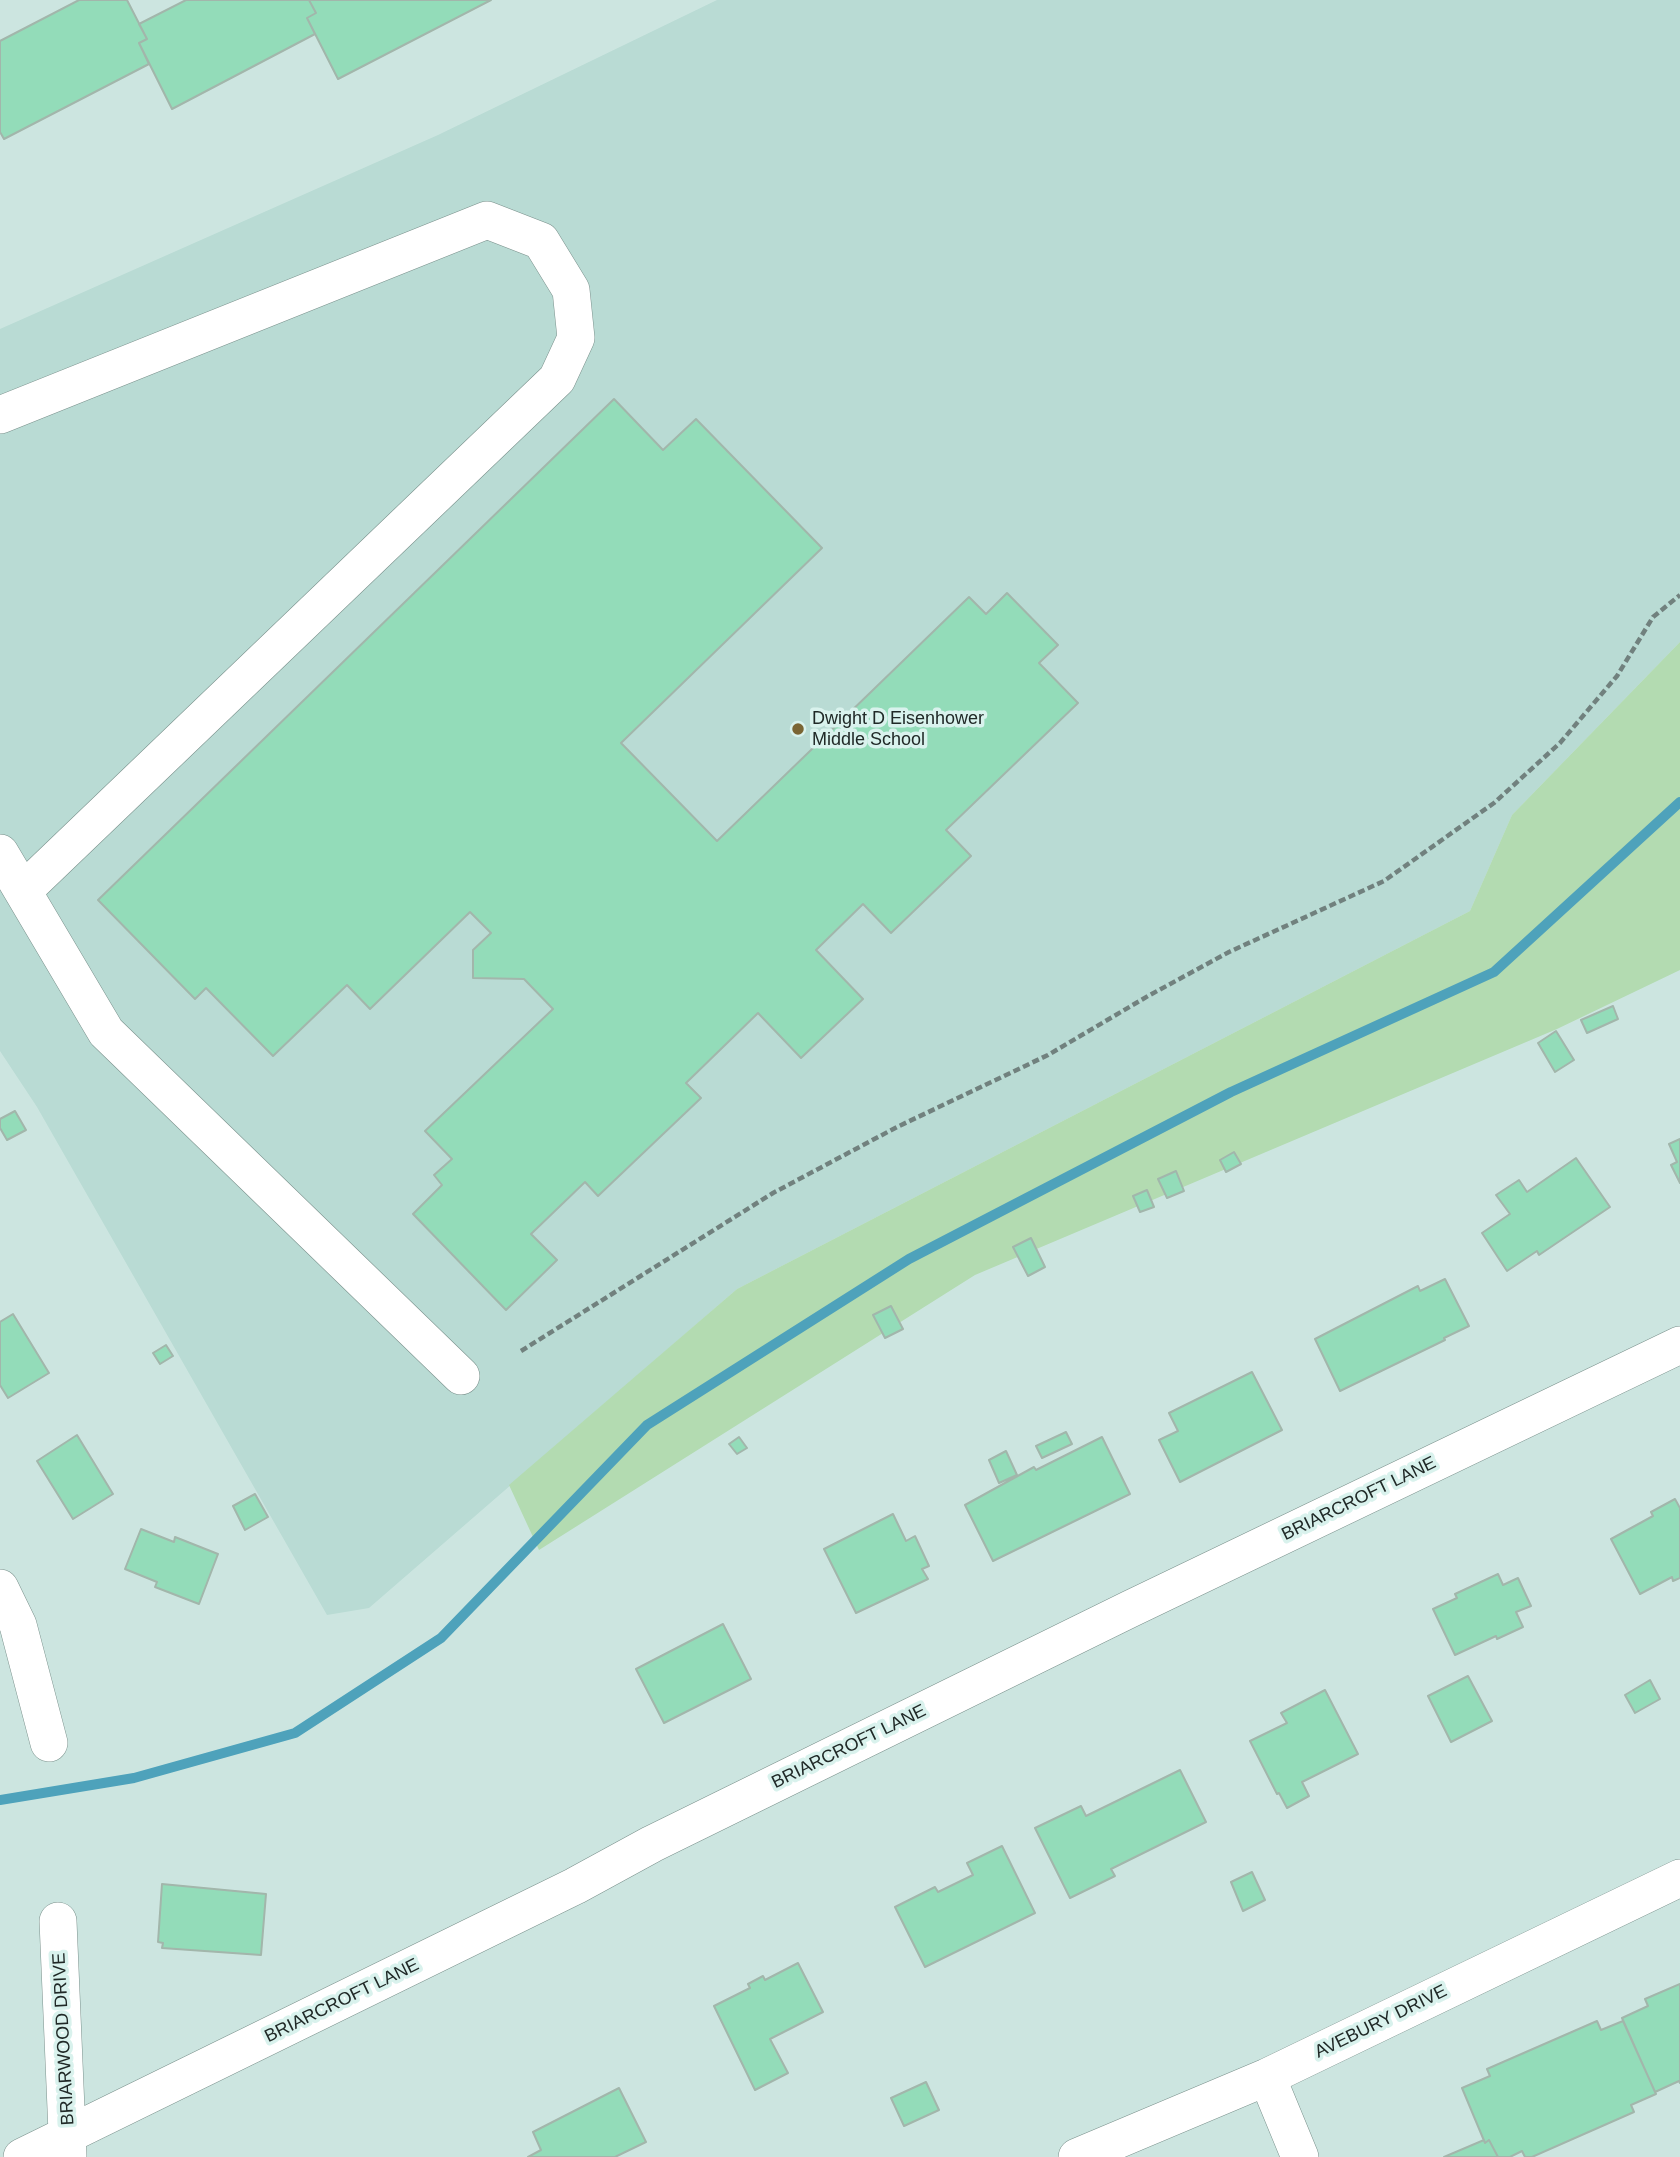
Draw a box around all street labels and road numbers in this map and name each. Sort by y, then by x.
street label: BRIARCROFT LANE [1278,1452,1440,1546]
street label: BRIARCROFT LANE [768,1700,930,1794]
street label: BRIARWOOD DRIVE [49,1952,79,2126]
street label: BRIARCROFT LANE [261,1954,423,2048]
street label: AVEBURY DRIVE [1311,1981,1451,2063]

